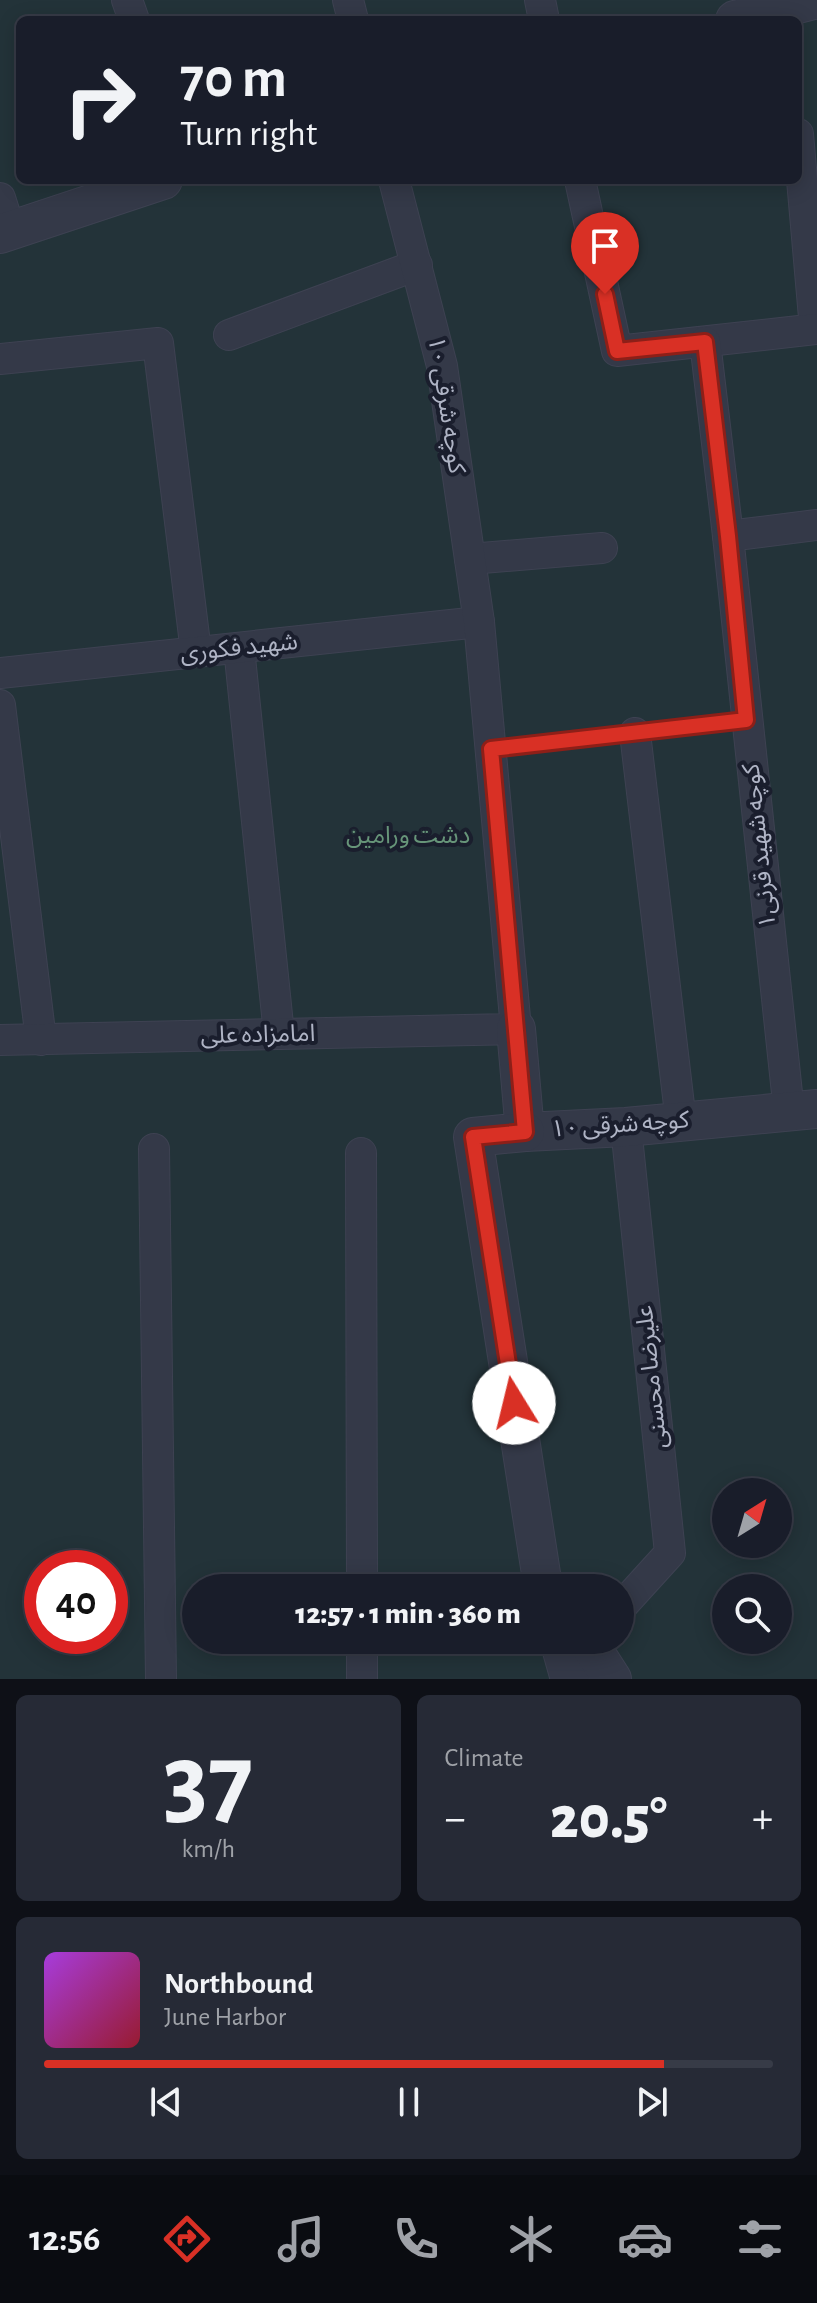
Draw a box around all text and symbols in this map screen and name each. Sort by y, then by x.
icon: right [48,48,152,152]
text: 70 m [180,51,287,107]
text: Turn right [180,116,317,152]
pin [571,212,639,294]
icon: arrive [583,224,627,268]
street label: کوچه شرقی ۱۰ [421,335,469,477]
street label: شهید فکوری [179,630,299,667]
street label: کوچه شهید قرنی۱ [739,761,783,929]
park label: دشت ورامین [346,824,470,849]
street label: امامزاده علی [201,1022,316,1049]
street label: کوچه شرقی ۱۰ [550,1108,691,1144]
street label: علیرضا محسنی [633,1304,672,1450]
position arrow [472,1361,556,1445]
north arrow [712,1478,792,1558]
map controls [712,1478,792,1654]
speed limit sign: 40 [24,1550,128,1654]
button: search [712,1574,792,1654]
text: 12:57 · 1 min · 360 m [295,1599,521,1629]
text: 37 [163,1730,253,1834]
text: Climate [445,1745,523,1771]
text: 20.5° [550,1789,667,1849]
text: − [445,1797,466,1841]
text: + [752,1797,773,1841]
text: km/h [181,1836,235,1862]
text: Northbound [164,1969,313,1999]
text: June Harbor [164,2004,286,2030]
icon: previous [144,2080,188,2124]
icon: pause [387,2080,431,2124]
icon: next [630,2080,674,2124]
icon: directions [159,2211,215,2267]
icon: music [273,2211,329,2267]
icon: phone [388,2211,444,2267]
icon: climate [503,2211,559,2267]
icon: car [617,2211,673,2267]
icon: filters [732,2211,788,2267]
text: 12:56 [29,2221,100,2257]

